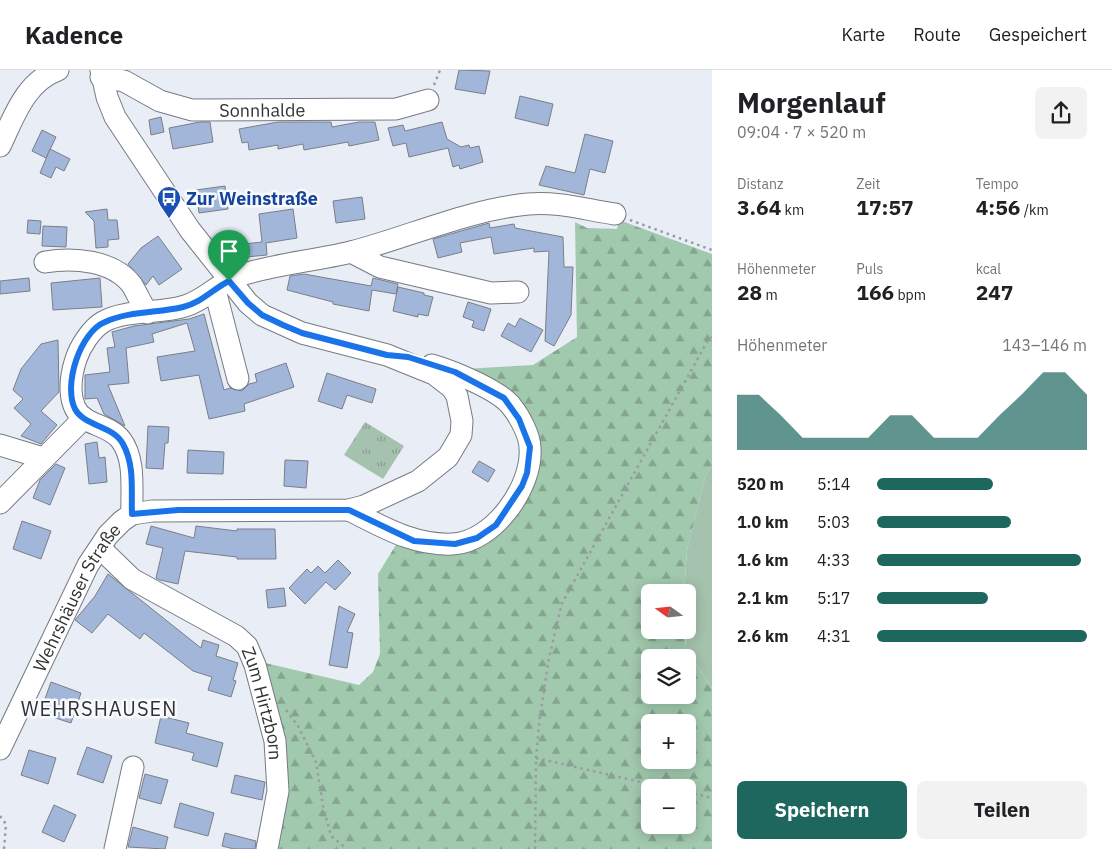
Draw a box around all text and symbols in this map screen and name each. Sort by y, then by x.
text: Kadence [25,19,123,51]
text: Karte [842,23,885,46]
text: Route [913,23,961,46]
text: Gespeichert [989,23,1087,46]
text: Morgenlauf [737,84,886,121]
button: share [1035,87,1087,139]
street label: Sonnhalde [219,98,305,121]
text: 09:04 · 7 × 520 m [737,122,866,142]
text: Distanz [737,175,783,193]
text: Zeit [856,175,880,193]
text: Tempo [976,175,1019,193]
bus stop icon: Zur Weinstraße [156,185,182,219]
place label: Zur Weinstraße [186,187,318,210]
text: 3.64 [737,193,781,221]
text: 17:57 [856,193,914,221]
text: 4:56 [976,193,1020,221]
text: km [781,201,804,219]
text: /km [1020,201,1049,219]
pin [208,230,250,281]
icon: arrive [215,237,243,265]
text: Höhenmeter [737,260,816,278]
text: Puls [856,260,883,278]
text: kcal [976,260,1001,278]
text: 28 [737,278,762,306]
text: 166 [856,278,894,306]
text: 247 [976,278,1013,306]
text: m [762,286,778,304]
text: bpm [894,286,926,304]
text: Höhenmeter [737,335,827,355]
text: 143–146 m [1002,335,1087,355]
text: 520 m [737,474,784,494]
text: 5:14 [817,474,850,494]
text: 1.0 km [737,512,788,532]
text: 5:03 [817,512,850,532]
street label: Wehrshäuser Straße [27,518,125,675]
text: 1.6 km [737,550,788,570]
text: 4:33 [817,550,850,570]
north arrow [641,584,696,639]
map controls [641,584,696,834]
text: 2.1 km [737,588,788,608]
text: 5:17 [817,588,850,608]
text: 2.6 km [737,626,788,646]
text: 4:31 [817,626,850,646]
street label: Zum Hirtzborn [237,643,288,761]
button: layers [641,649,696,704]
district label: WEHRSHAUSEN [21,695,177,722]
button: + [641,714,696,769]
button: − [641,779,696,834]
button: Speichern [737,781,907,839]
button: Teilen [917,781,1087,839]

